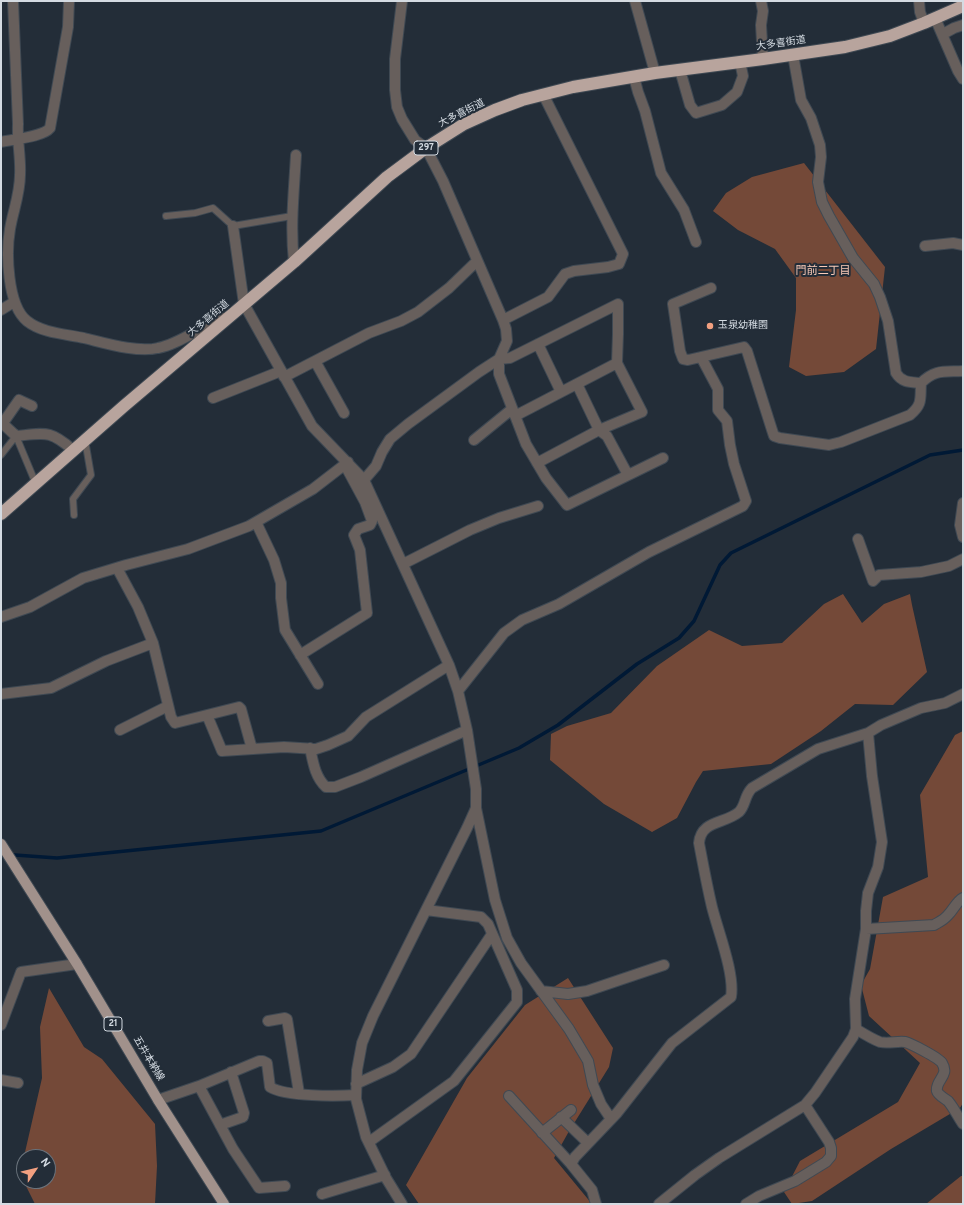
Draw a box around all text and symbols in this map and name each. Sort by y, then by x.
street label: 大多喜街道 [755,35,807,53]
street label: 大多喜街道 [437,97,487,131]
road number: 297 [414,141,438,155]
district label: 門前二丁目 [796,265,850,279]
street label: 大多喜街道 [186,298,232,340]
place label: 玉泉幼稚園 [718,320,768,332]
marker: 玉泉幼稚園 [705,321,715,331]
road number: 21 [104,1017,122,1031]
street label: 五井本納線 [130,1034,166,1084]
north arrow [16,1149,56,1189]
text: N [37,1155,53,1170]

